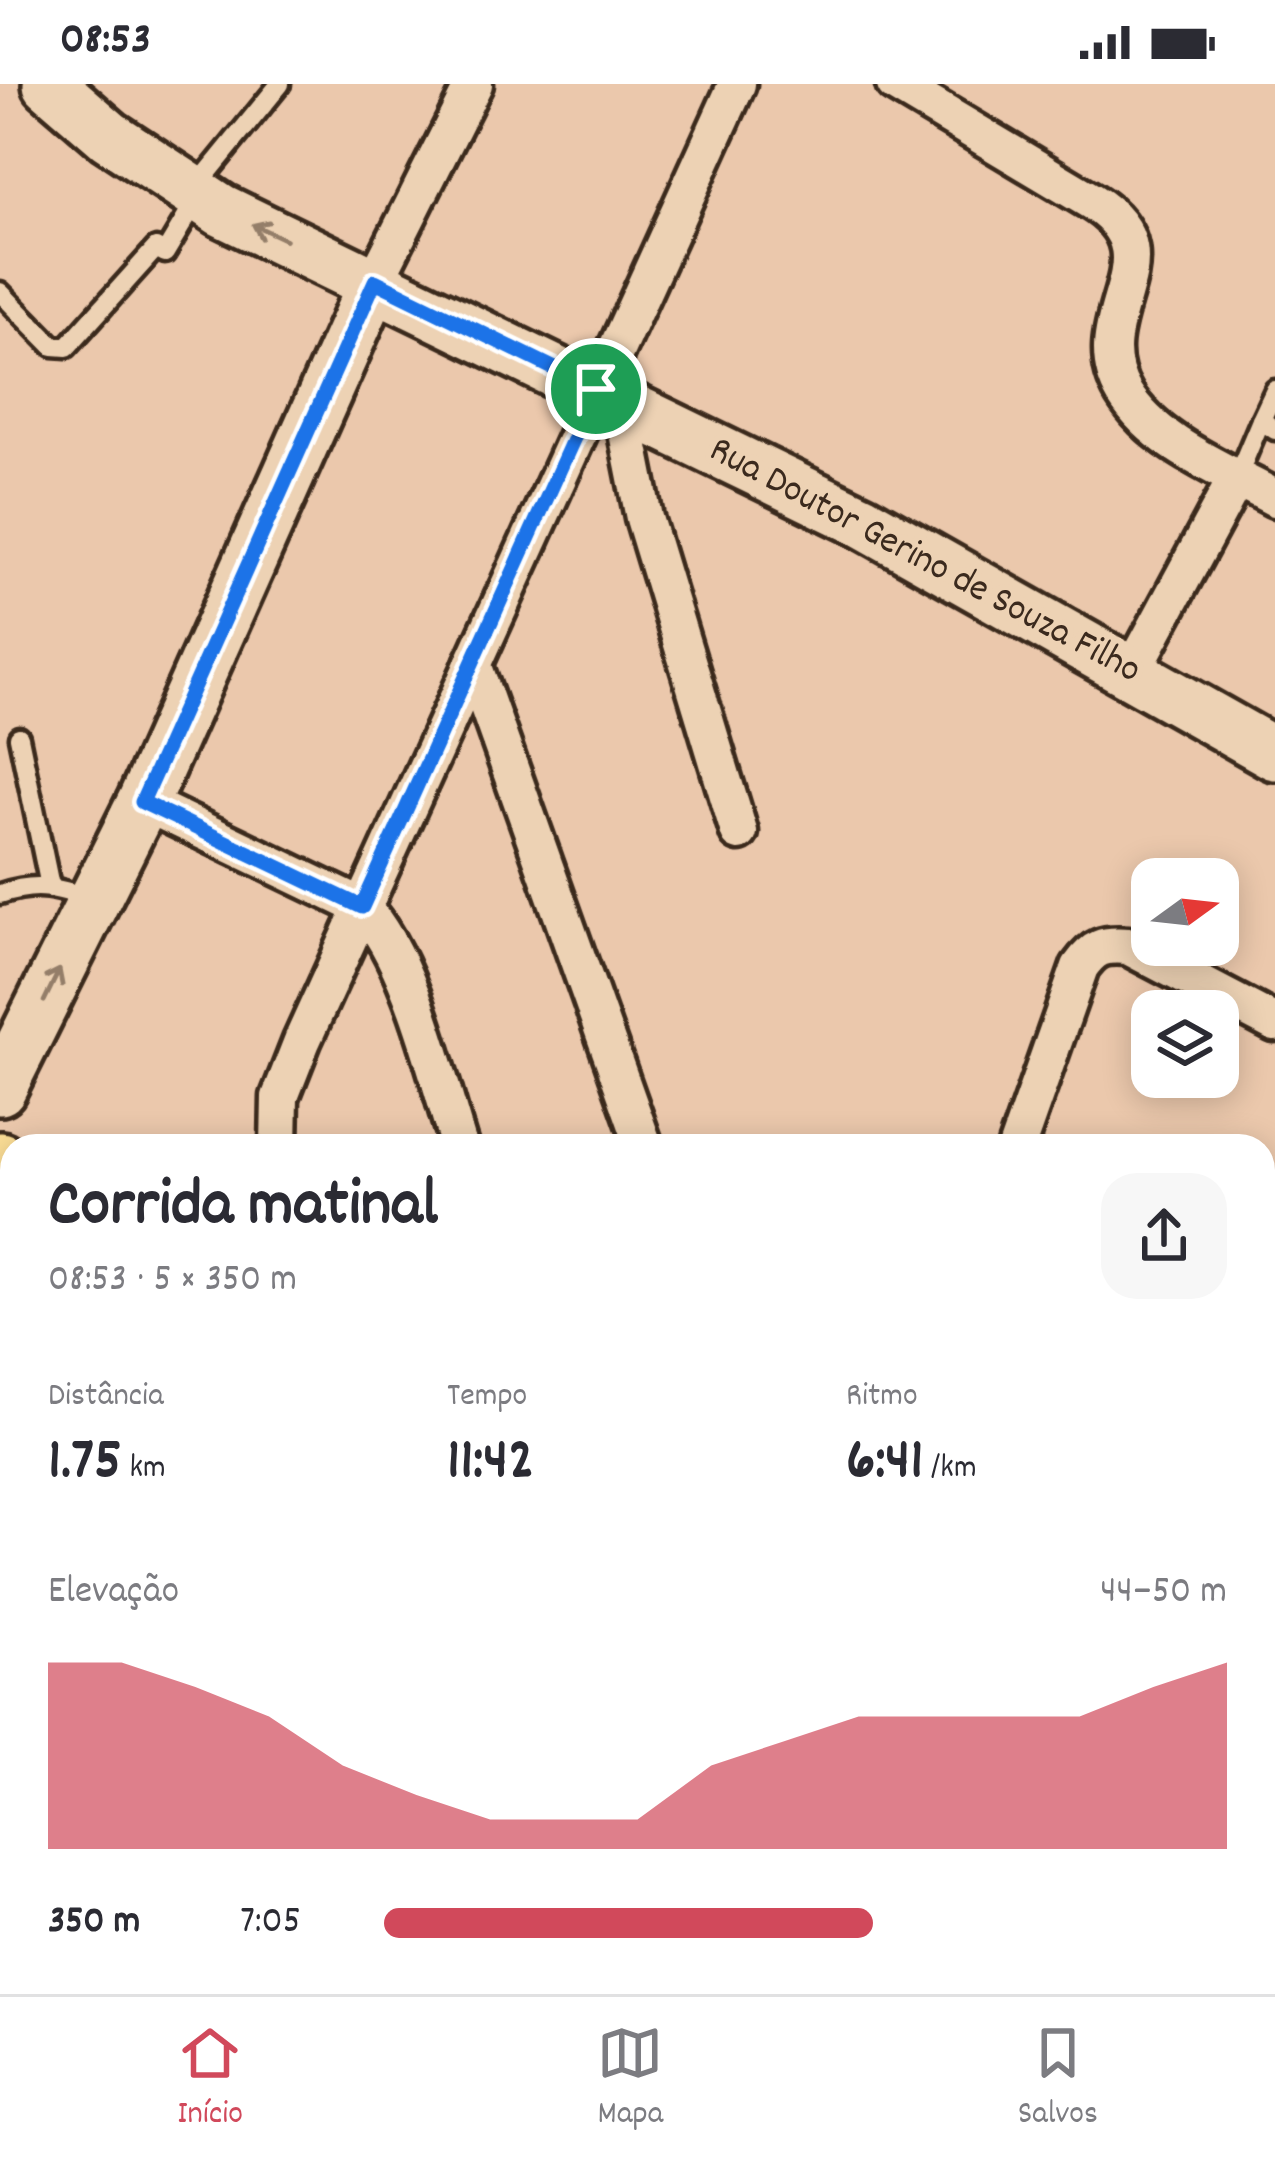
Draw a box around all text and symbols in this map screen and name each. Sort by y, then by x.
text: 08:53 [60,10,151,74]
one-way arrow [252,220,288,242]
pin [545,338,647,440]
icon: arrive [563,356,629,422]
street label: Rua Doutor Gerino de Souza Filho [698,425,1150,699]
north arrow [1131,858,1239,966]
map controls [1131,858,1239,1098]
one-way arrow [42,967,64,1003]
button: layers [1131,990,1239,1098]
text: Corrida matinal [48,1162,438,1256]
button: share [1101,1173,1227,1299]
text: 08:53 · 5 × 350 m [48,1254,297,1309]
text: Distância [48,1374,164,1421]
text: Tempo [447,1374,527,1421]
text: Ritmo [846,1374,918,1421]
text: 1.75 [48,1421,122,1507]
text: 11:42 [447,1421,534,1507]
text: 6:41 [846,1421,923,1507]
text: km [122,1446,166,1493]
text: /km [923,1446,977,1493]
text: Elevação [48,1566,179,1621]
text: 44–50 m [1100,1566,1227,1621]
text: 350 m [48,1896,140,1951]
text: 7:05 [240,1896,301,1951]
tab: Início [177,2020,243,2139]
tab: Mapa [597,2020,663,2139]
tab: Salvos [1018,2020,1098,2139]

